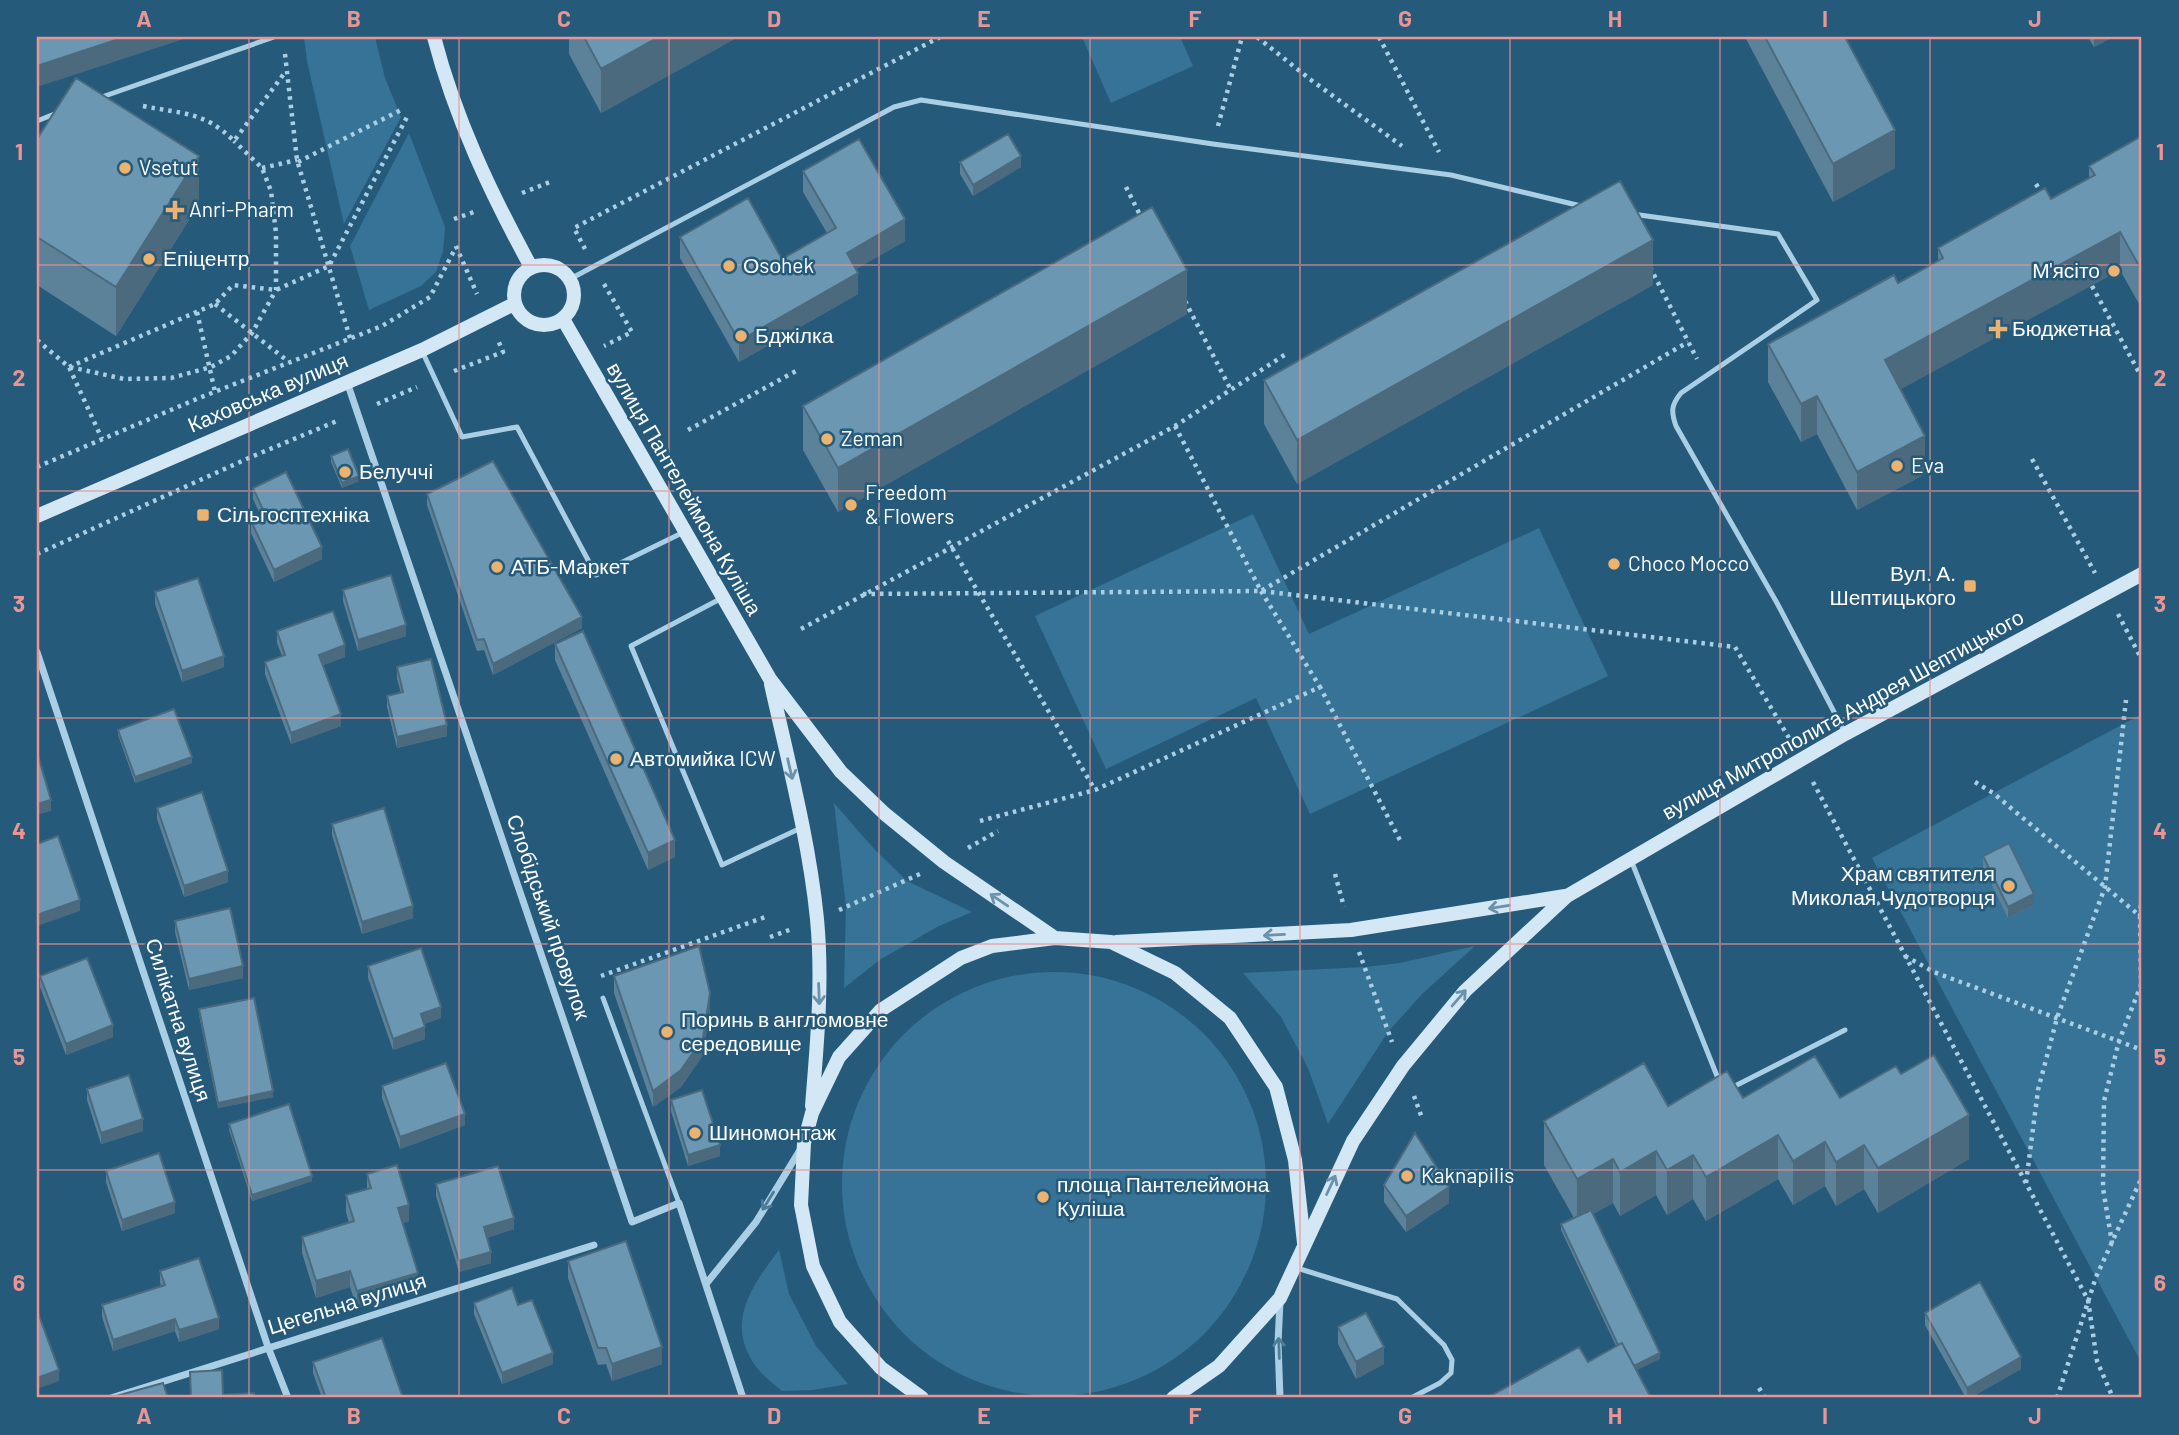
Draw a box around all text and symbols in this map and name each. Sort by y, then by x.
text: A [136,4,152,32]
text: B [347,4,361,32]
text: C [557,4,571,32]
text: D [767,4,781,32]
text: E [977,4,991,32]
text: F [1189,4,1202,32]
text: G [1398,4,1412,32]
text: H [1608,4,1622,32]
text: I [1822,4,1828,32]
text: J [2028,4,2042,32]
text: 1 [15,137,23,165]
text: 1 [2156,137,2164,165]
place label: Vsetut [139,154,199,179]
marker: Vsetut [117,160,133,176]
place label: Anri-Pharm [189,196,294,221]
marker: Anri-Pharm [167,202,183,218]
place label: Епіцентр [163,245,249,270]
marker: Епіцентр [141,251,157,267]
place label: Оsоhek [743,252,814,277]
place label: М'ясіто [2032,257,2100,282]
marker: Оsоhek [721,258,737,274]
marker: М'ясіто [2106,263,2122,279]
place label: Бюджетна [2012,315,2112,340]
marker: Бюджетна [1990,321,2006,337]
place label: Бджілка [755,322,834,347]
marker: Бджілка [733,328,749,344]
street label: Каховська вулиця [183,347,351,437]
street label: вулиця Пантелеймона Куліша [602,357,768,619]
text: 2 [13,363,25,391]
text: 2 [2154,363,2166,391]
place label: Zeman [841,425,903,450]
marker: Zeman [819,431,835,447]
place label: Eva [1911,452,1944,477]
place label: Белуччі [359,458,433,483]
marker: Eva [1889,458,1905,474]
marker: Белуччі [337,464,353,480]
place label: Freedom & Flowers [865,479,954,528]
marker: Freedom & Flowers [843,497,859,513]
place label: Сільгосптехніка [217,501,370,526]
marker: Сільгосптехніка [195,507,211,523]
place label: Choco Mocco [1628,550,1750,575]
place label: АТБ-Маркет [511,553,630,578]
marker: Choco Mocco [1606,556,1622,572]
marker: АТБ-Маркет [489,559,505,575]
place label: Вул. А. Шептицького [1829,560,1956,609]
marker: Вул. А. Шептицького [1962,578,1978,594]
text: 3 [13,589,25,617]
text: 3 [2154,589,2166,617]
street label: вулиця Митрополита Андрея Шептицького [1657,603,2028,824]
place label: Автомийка ICW [630,745,776,770]
marker: Автомийка ICW [608,751,624,767]
one-way arrow [784,757,797,780]
street label: Слобідський провулок [503,811,597,1023]
text: 4 [12,816,26,844]
text: 4 [2153,816,2167,844]
place label: Храм святителя Миколая Чудотворця [1791,860,1995,909]
marker: Храм святителя Миколая Чудотворця [2001,878,2017,894]
one-way arrow [990,893,1009,907]
one-way arrow [1488,901,1511,914]
one-way arrow [1263,928,1286,941]
street label: Силікатна вулиця [141,935,218,1104]
one-way arrow [813,982,826,1005]
one-way arrow [1451,989,1467,1007]
place label: Поринь в англомовне середовище [681,1006,888,1055]
marker: Поринь в англомовне середовище [659,1024,675,1040]
text: 5 [13,1042,25,1070]
text: 5 [2154,1042,2166,1070]
place label: Шиномонтаж [709,1119,836,1144]
marker: Шиномонтаж [687,1125,703,1141]
place label: Kaknapilis [1421,1162,1514,1187]
marker: Kaknapilis [1399,1168,1415,1184]
place label: площа Пантелеймона Куліша [1057,1171,1270,1220]
one-way arrow [1325,1175,1339,1196]
marker: площа Пантелеймона Куліша [1035,1189,1051,1205]
one-way arrow [761,1191,775,1211]
street label: Цегельна вулиця [264,1267,429,1339]
text: 6 [13,1268,25,1296]
text: 6 [2154,1268,2166,1296]
one-way arrow [1272,1337,1285,1360]
text: A [136,1401,152,1429]
text: B [347,1401,361,1429]
text: C [557,1401,571,1429]
text: D [767,1401,781,1429]
text: E [977,1401,991,1429]
text: F [1189,1401,1202,1429]
text: G [1398,1401,1412,1429]
text: H [1608,1401,1622,1429]
text: I [1822,1401,1828,1429]
text: J [2028,1401,2042,1429]

